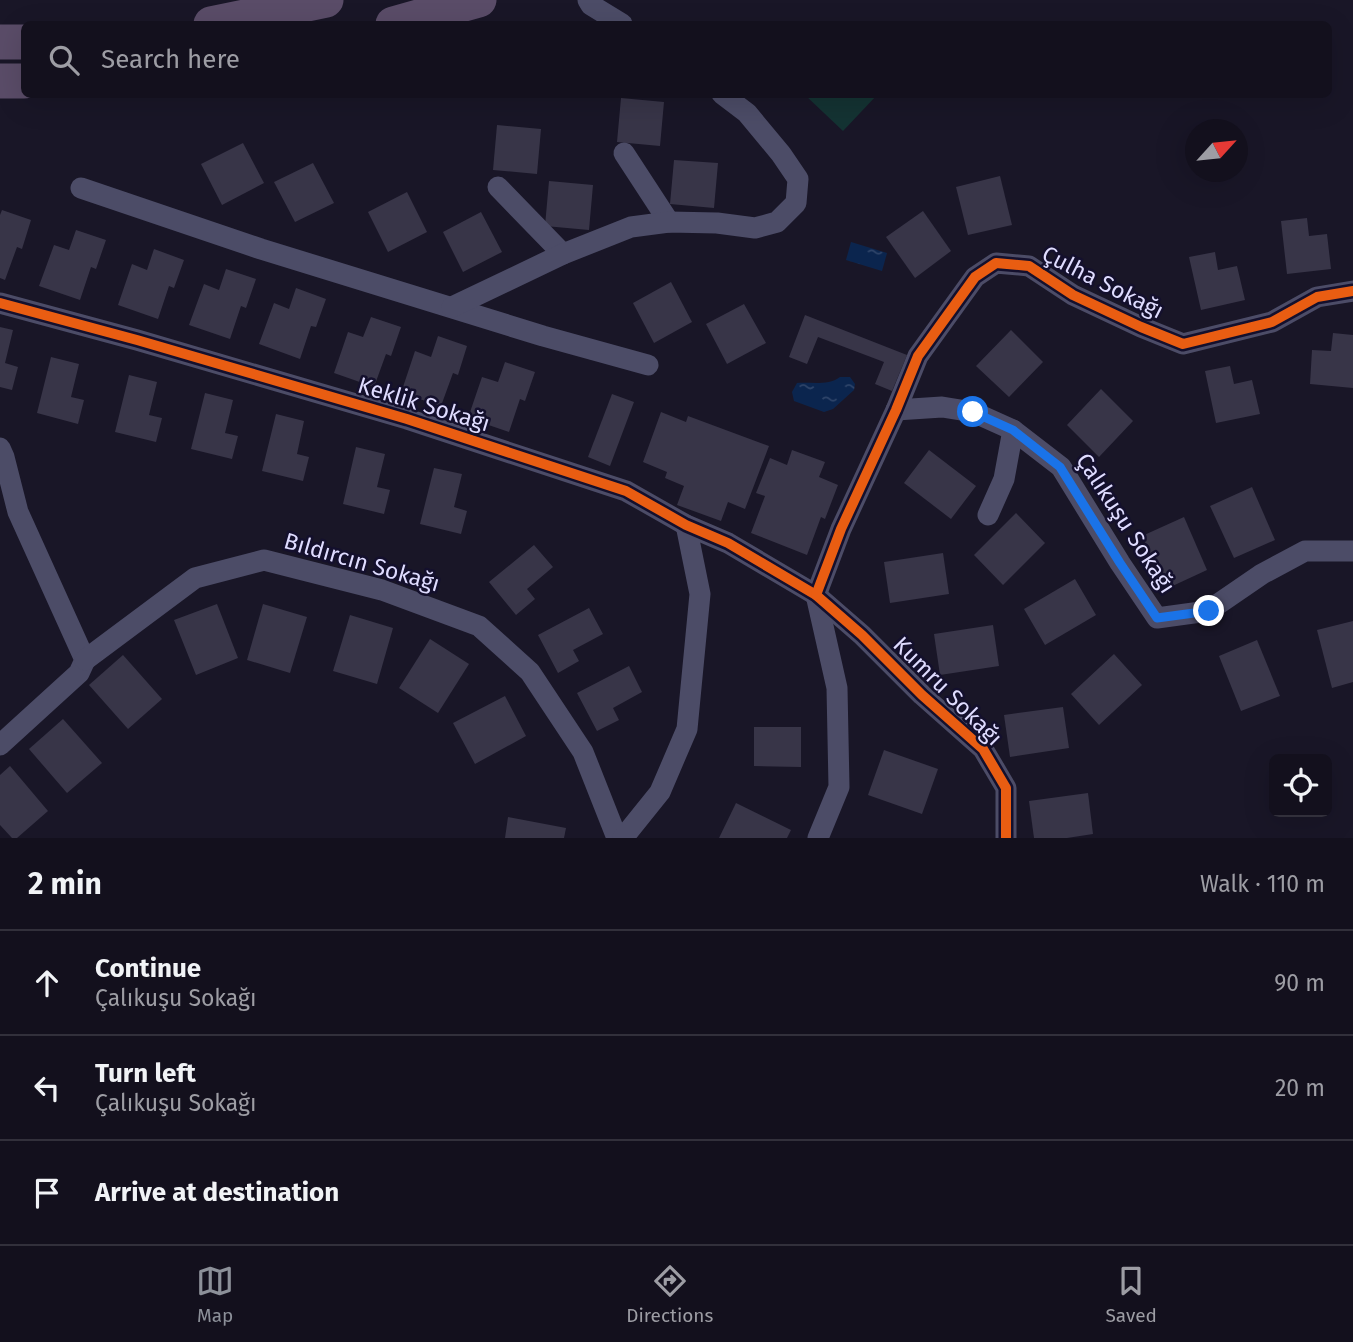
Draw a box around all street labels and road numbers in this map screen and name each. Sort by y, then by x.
street label: Çulha Sokağı [1037,239,1169,325]
street label: Keklik Sokağı [355,371,493,437]
street label: Çalıkuşu Sokağı [1070,448,1182,598]
street label: Bıldırcın Sokağı [281,526,443,598]
street label: Kumru Sokağı [888,631,1008,751]

